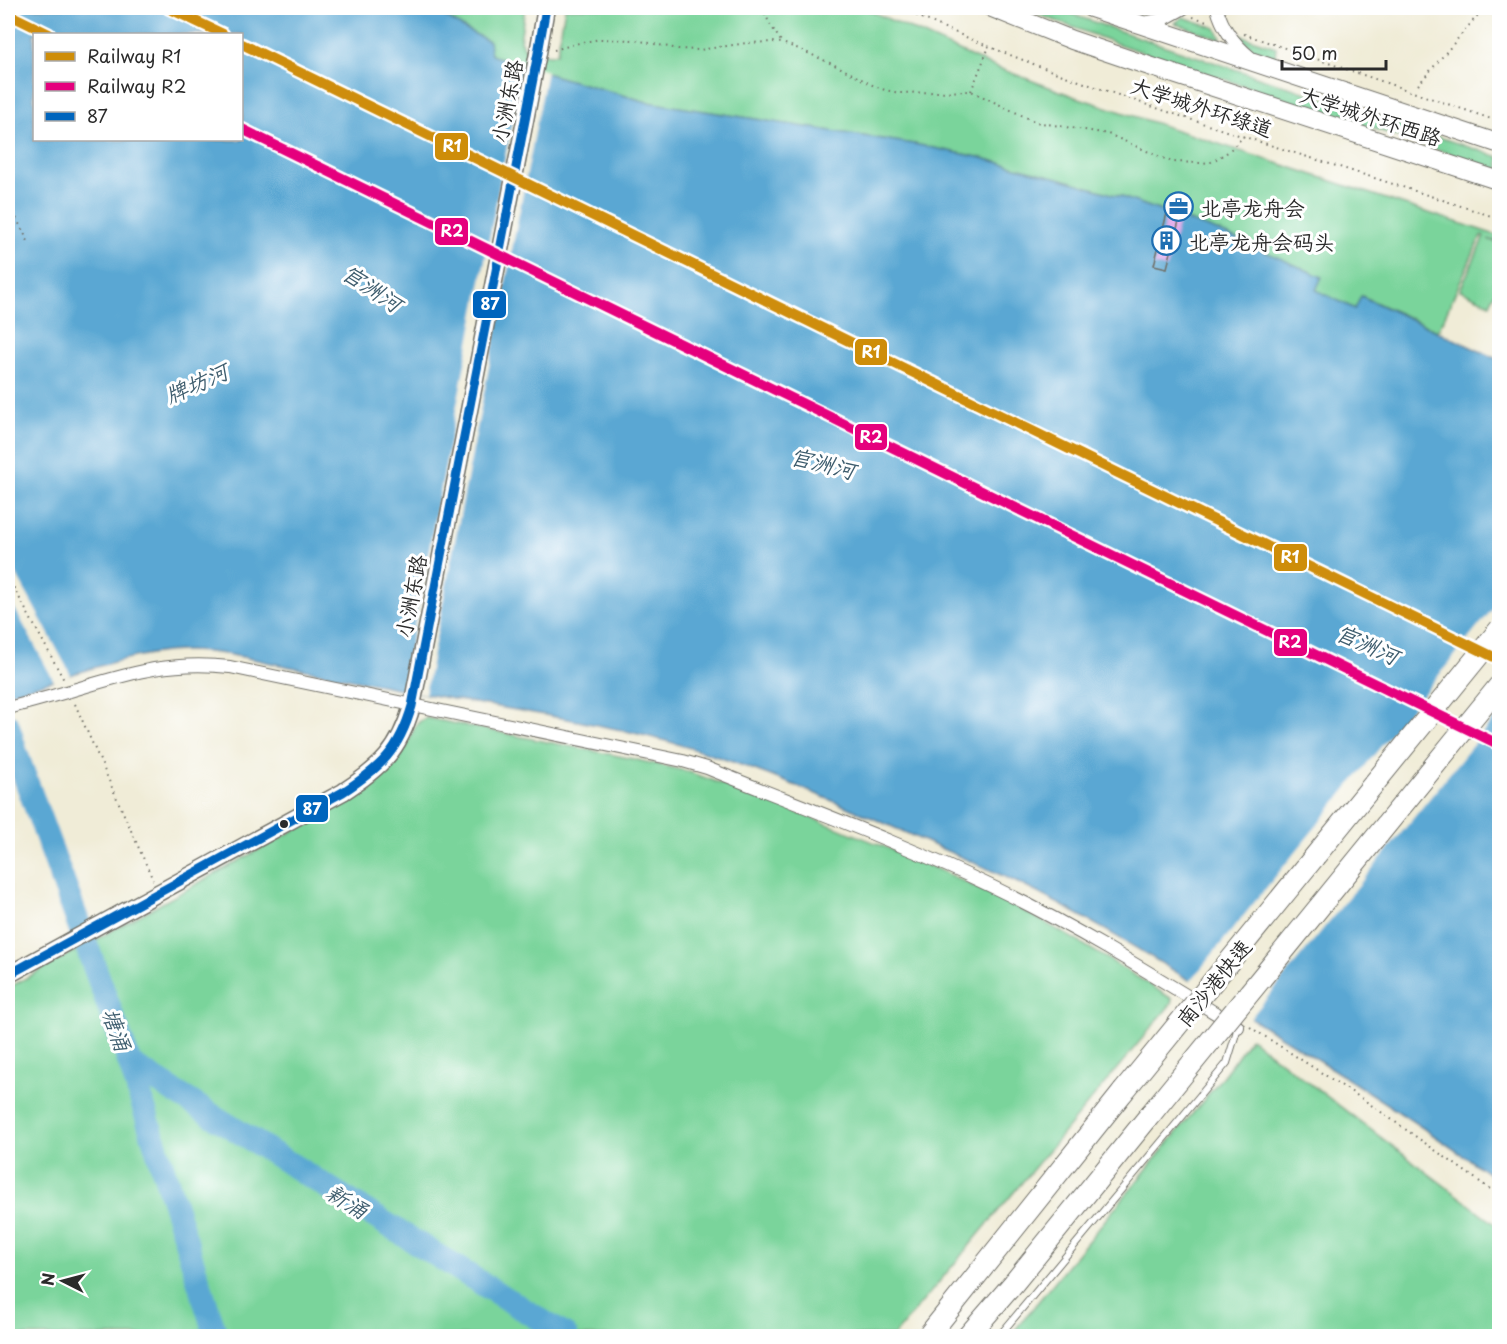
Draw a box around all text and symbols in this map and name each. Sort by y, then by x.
legend [33,33,243,141]
scale bar [1282,33,1386,71]
text: 50 m [1291,39,1338,66]
text: Railway R1 [87,42,181,69]
street label: 小洲东路 [482,57,530,145]
street label: 大学城外环绿道 [1127,68,1277,144]
text: Railway R2 [87,72,186,99]
street label: 大学城外环西路 [1296,77,1446,153]
text: 87 [87,102,108,129]
line badge: R1 [434,132,469,161]
text: R1 [443,133,462,157]
office icon: 北亭龙舟会 [1163,191,1195,223]
place label: 北亭龙舟会 [1200,191,1305,223]
line badge: R2 [434,217,469,246]
text: R2 [441,218,463,242]
building icon: 北亭龙舟会码头 [1151,225,1183,257]
place label: 北亭龙舟会码头 [1188,225,1335,257]
water label: 官洲河 [336,255,412,321]
line badge: 87 [472,290,507,319]
text: 87 [481,291,500,315]
line badge: R1 [854,338,888,366]
text: R1 [862,339,881,363]
water label: 牌坊河 [159,352,236,410]
line badge: R2 [854,423,888,451]
text: R2 [860,424,882,448]
water label: 官洲河 [787,438,862,487]
line badge: R1 [1273,543,1308,572]
text: R1 [1281,544,1300,568]
street label: 小洲东路 [386,552,434,640]
water label: 官洲河 [1331,615,1408,673]
line badge: R2 [1273,628,1308,657]
text: R2 [1279,629,1301,653]
line badge: 87 [295,794,329,823]
text: 87 [303,796,322,820]
unlabelled marker [278,818,290,830]
street label: 南沙港快速 [1168,931,1258,1033]
water label: 塘涌 [95,1003,141,1056]
water label: 新涌 [321,1174,376,1226]
north arrow [33,1251,93,1311]
text: N [34,1272,60,1287]

